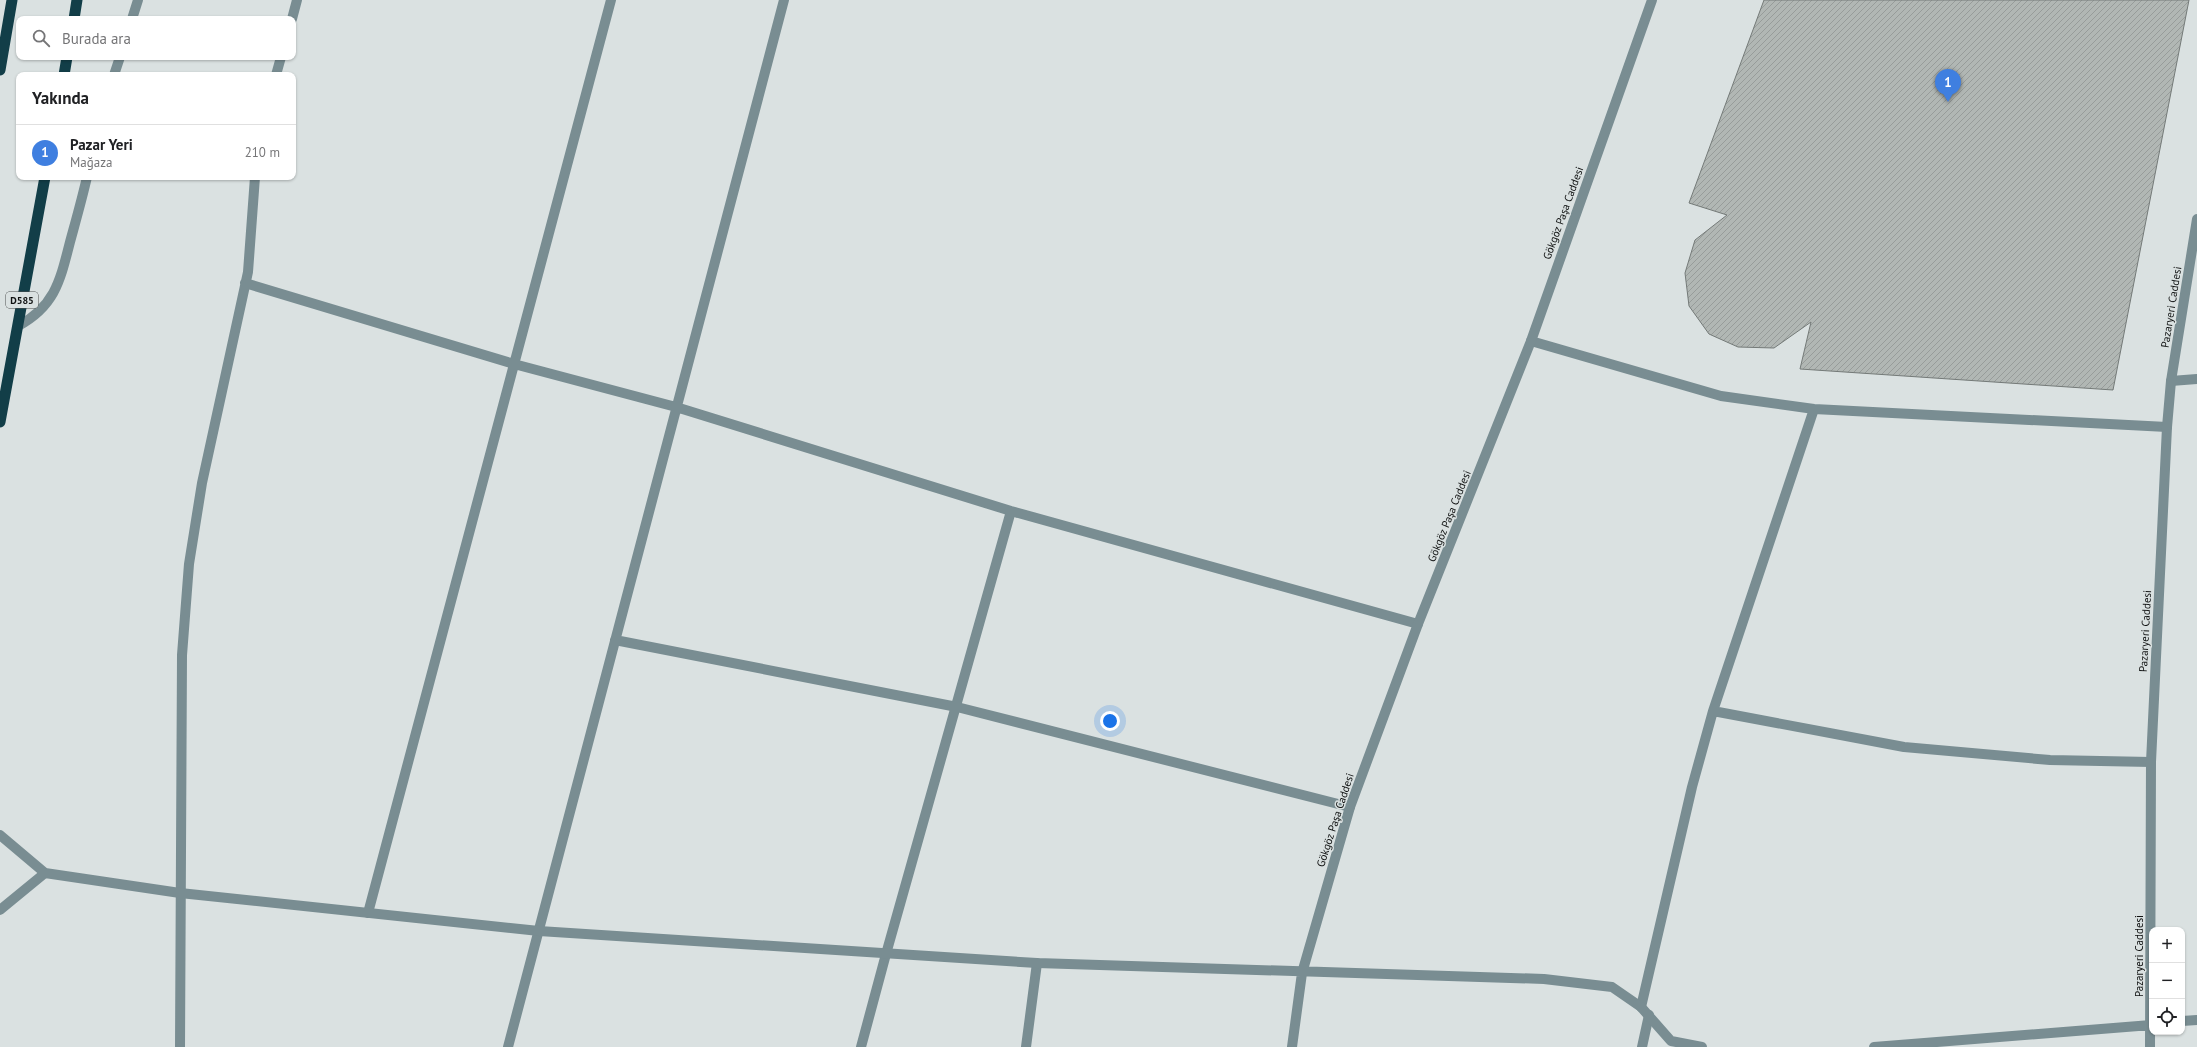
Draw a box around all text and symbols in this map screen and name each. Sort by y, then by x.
search box [16,16,296,60]
icon: search [30,27,52,49]
text: Burada ara [62,29,131,48]
pin: 1 [1935,69,1961,102]
text: Yakında [32,87,89,109]
text: Pazar Yeri [70,135,133,154]
text: 1 [41,144,49,161]
text: 210 m [245,144,280,161]
text: Mağaza [70,154,112,171]
street label: Gökgöz Paşa Caddesi [1540,165,1586,261]
street label: Pazaryeri Caddesi [2158,265,2184,349]
road number: D585 [6,292,38,308]
street label: Gökgöz Paşa Caddesi [1424,468,1474,564]
street label: Pazaryeri Caddesi [2136,590,2154,672]
your location [1100,711,1120,731]
street label: Gökgöz Paşa Caddesi [1313,771,1357,869]
street label: Pazaryeri Caddesi [2132,915,2146,997]
map controls [2149,927,2185,1035]
button: + [2149,927,2185,963]
button: − [2149,963,2185,999]
button: locate [2149,999,2185,1035]

